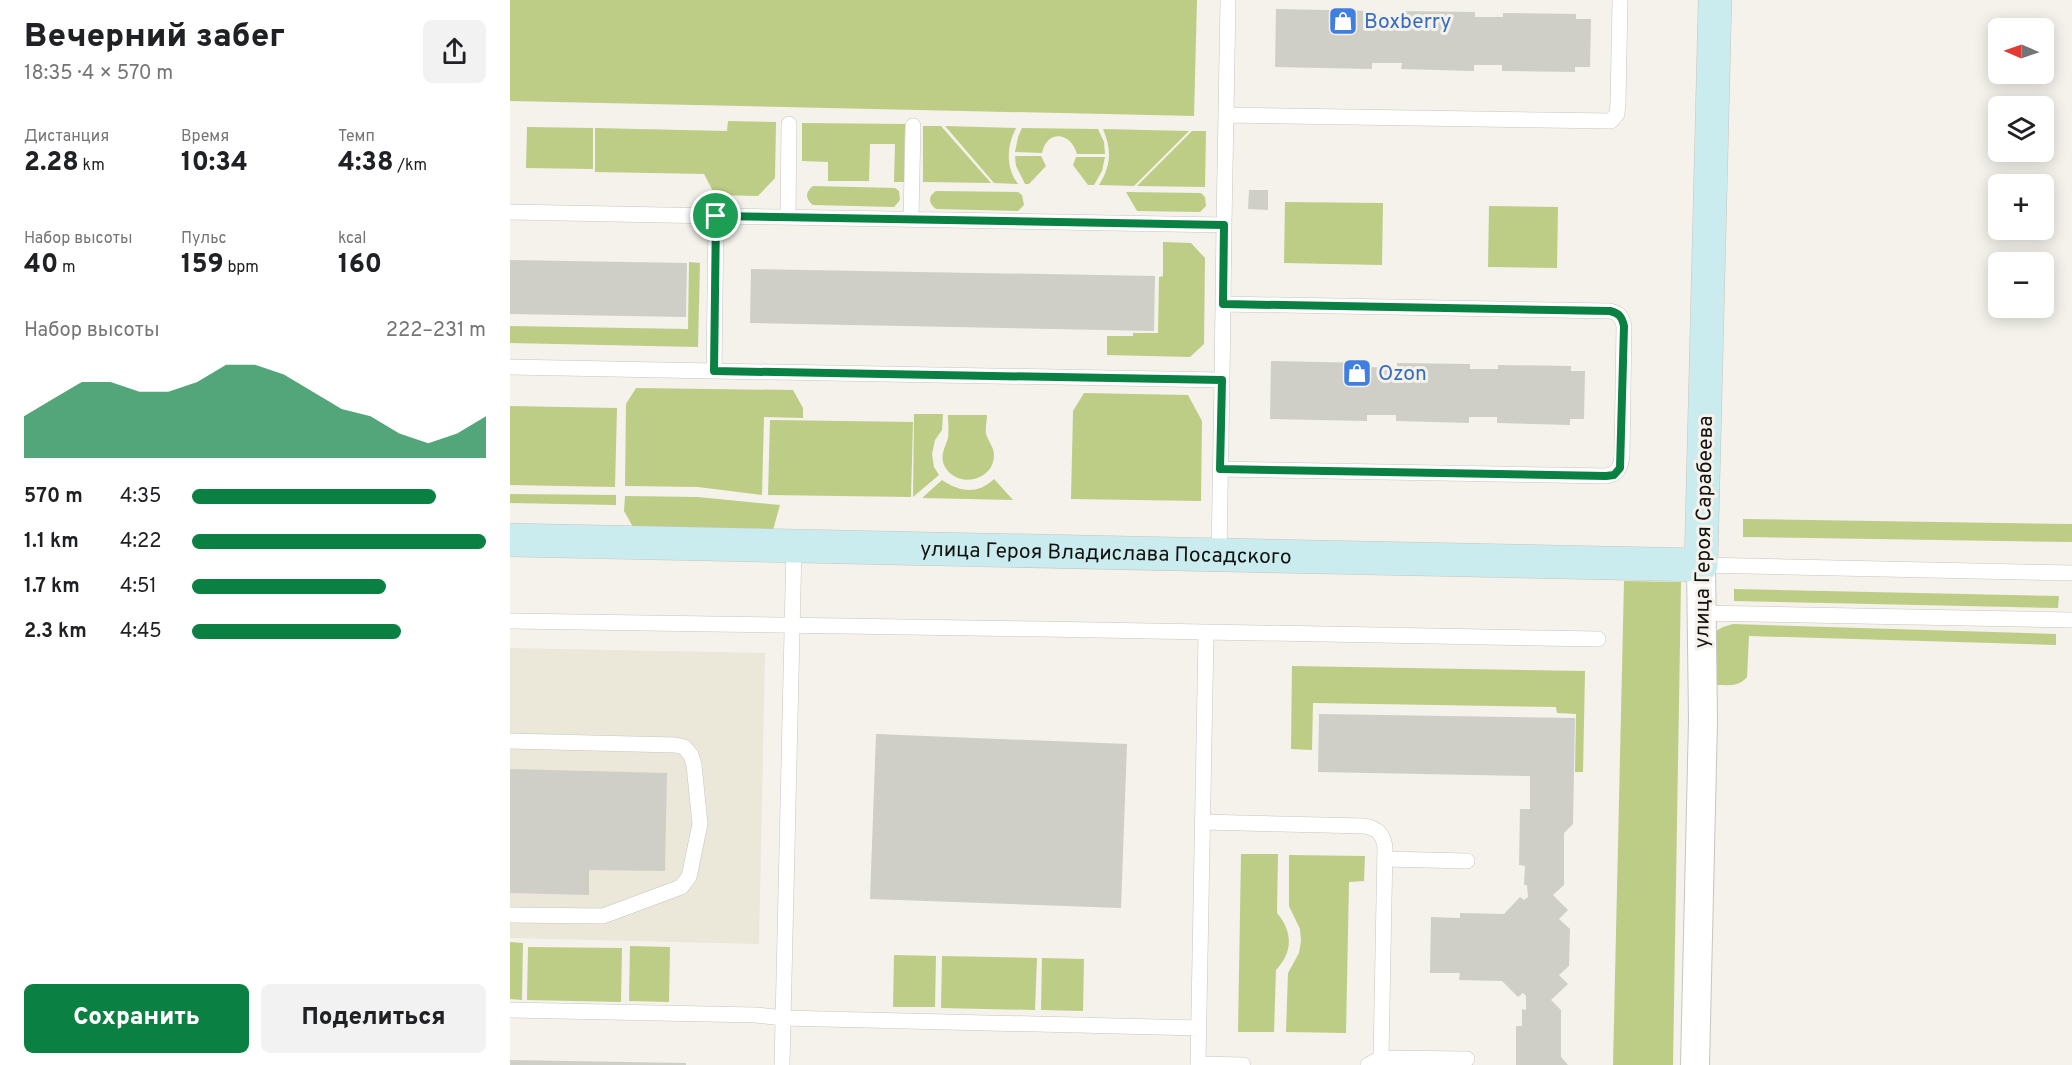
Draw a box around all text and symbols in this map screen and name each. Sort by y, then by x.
shop icon: Boxberry [1327,5,1359,37]
place label: Boxberry [1364,9,1451,36]
text: Вечерний забег [24,17,285,59]
north arrow [1988,18,2054,84]
map controls [1988,18,2054,318]
button: share [423,20,486,83]
text: 18:35 · 4 × 570 m [24,61,173,87]
button: layers [1988,96,2054,162]
text: Дистанция [24,127,109,147]
text: Время [181,127,229,147]
text: Темп [338,127,375,147]
text: 2.28 [24,147,79,180]
text: 10:34 [181,147,248,180]
text: 4:38 [338,147,393,180]
text: km [79,156,105,176]
text: /km [393,156,427,176]
button: + [1988,174,2054,240]
pin [690,190,741,241]
icon: arrive [699,199,732,232]
text: Набор высоты [24,229,132,249]
text: Пульс [181,229,227,249]
text: kcal [338,229,366,249]
text: 40 [24,249,58,282]
text: 159 [181,249,224,282]
text: 160 [338,249,382,282]
button: − [1988,252,2054,318]
text: m [58,258,75,278]
text: bpm [224,258,259,278]
text: Набор высоты [24,318,160,344]
text: 222–231 m [386,318,486,344]
shop icon: Ozon [1341,357,1373,389]
place label: Ozon [1378,361,1427,388]
street label: улица Героя Сарабеева [1689,415,1720,649]
text: 570 m [24,484,83,510]
text: 4:35 [120,484,161,510]
text: 1.1 km [24,529,79,555]
text: 4:22 [120,529,161,555]
street label: улица Героя Владислава Посадского [920,537,1292,571]
text: 1.7 km [24,574,80,600]
text: 4:51 [120,574,157,600]
text: 2.3 km [24,619,87,645]
text: 4:45 [120,619,162,645]
button: Сохранить [24,984,249,1053]
button: Поделиться [261,984,486,1053]

